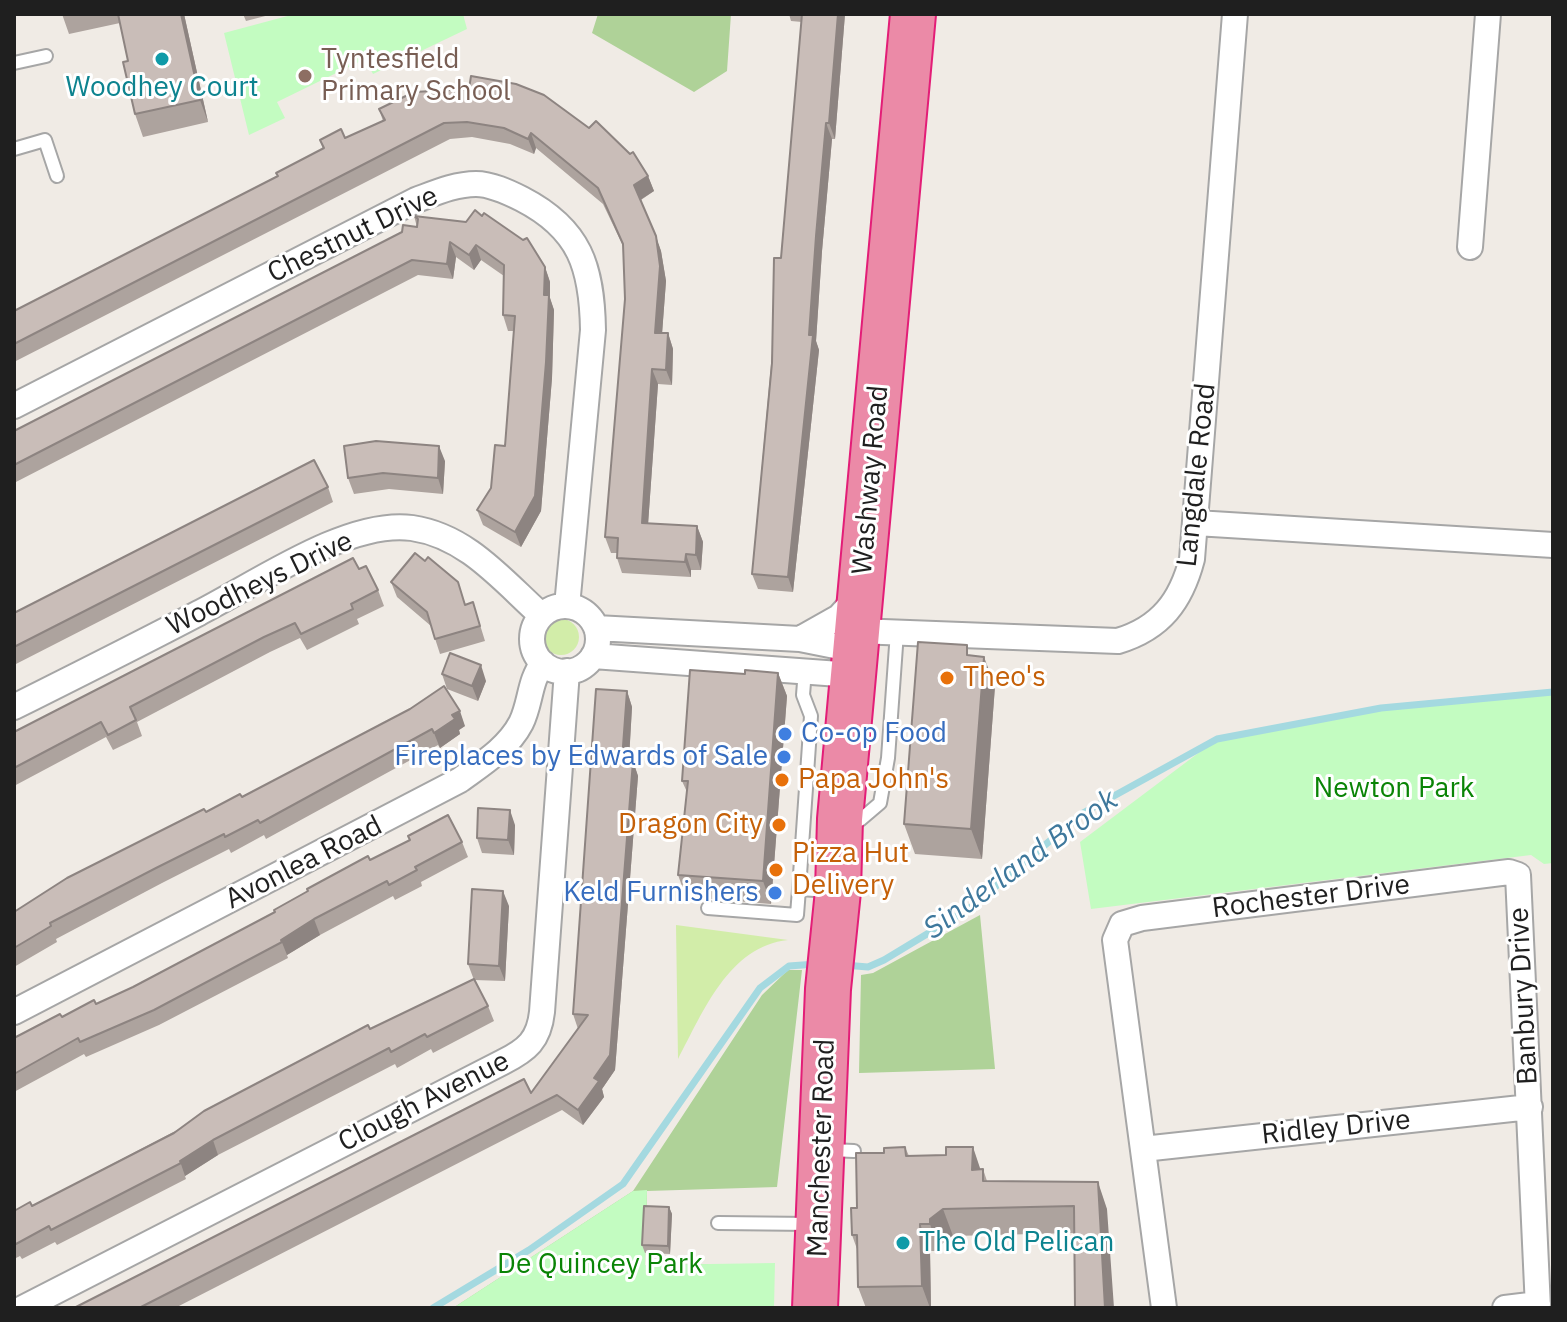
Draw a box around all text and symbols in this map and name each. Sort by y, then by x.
place label: Tyntesfield Primary School [321,43,511,109]
marker: Woodhey Court [153,50,171,68]
marker: Tyntesfield Primary School [296,67,314,85]
place label: Woodhey Court [65,71,259,105]
street label: Chestnut Drive [262,179,444,291]
street label: Langdale Road [1171,381,1223,569]
street label: Washway Road [846,384,896,576]
street label: Woodheys Drive [162,525,358,643]
place label: Theo's [963,661,1046,695]
marker: Theo's [938,669,956,687]
place label: Co-op Food [801,717,947,751]
marker: Co-op Food [776,725,794,743]
place label: Fireplaces by Edwards of Sale [394,740,768,774]
marker: Fireplaces by Edwards of Sale [775,748,793,766]
place label: Papa John's [798,763,949,797]
marker: Papa John's [773,771,791,789]
park label: Newton Park [1313,772,1475,806]
water label: Sinderland Brook [917,783,1125,947]
place label: Dragon City [618,808,763,842]
street label: Avonlea Road [220,809,388,917]
marker: Dragon City [770,816,788,834]
place label: Pizza Hut Delivery [792,837,909,903]
marker: Pizza Hut Delivery [767,861,785,879]
street label: Rochester Drive [1210,868,1412,926]
place label: Keld Furnishers [563,876,759,910]
marker: Keld Furnishers [766,884,784,902]
street label: Banbury Drive [1503,907,1545,1085]
street label: Manchester Road [801,1038,843,1258]
street label: Clough Avenue [333,1044,515,1160]
street label: Ridley Drive [1260,1103,1412,1153]
place label: The Old Pelican [919,1226,1115,1260]
marker: The Old Pelican [894,1234,912,1252]
park label: De Quincey Park [497,1248,703,1282]

